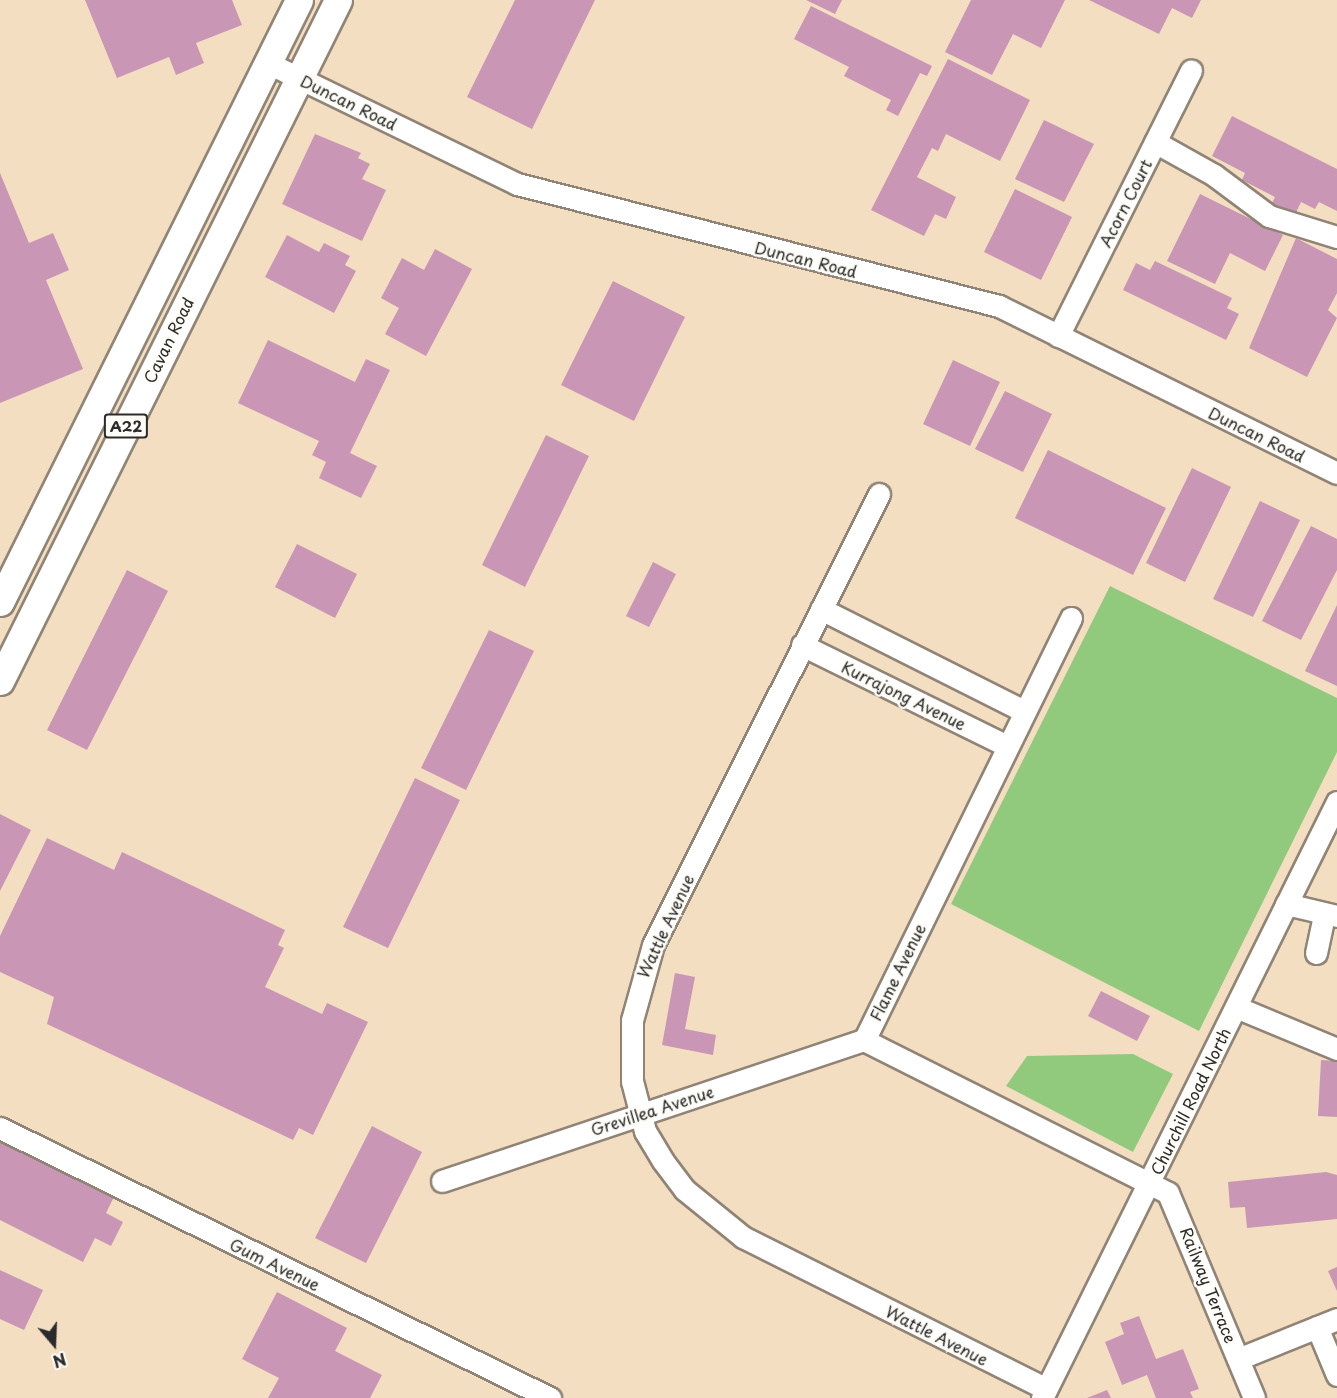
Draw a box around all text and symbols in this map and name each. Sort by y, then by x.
street label: Duncan Road [298,71,400,133]
street label: Acorn Court [1095,156,1155,250]
street label: Duncan Road [753,237,859,281]
street label: Cavan Road [139,294,197,386]
street label: Duncan Road [1206,403,1308,465]
road number: A22 [104,414,148,438]
street label: Kurrajong Avenue [839,657,969,733]
street label: Wattle Avenue [633,871,697,981]
street label: Flame Avenue [865,920,929,1024]
street label: Churchill Road North [1146,1024,1234,1178]
street label: Grevillea Avenue [588,1081,716,1139]
street label: Railway Terrace [1177,1224,1241,1346]
street label: Gum Avenue [227,1234,323,1294]
street label: Wattle Avenue [883,1301,991,1369]
north arrow [24,1314,84,1374]
text: N [50,1348,70,1374]

